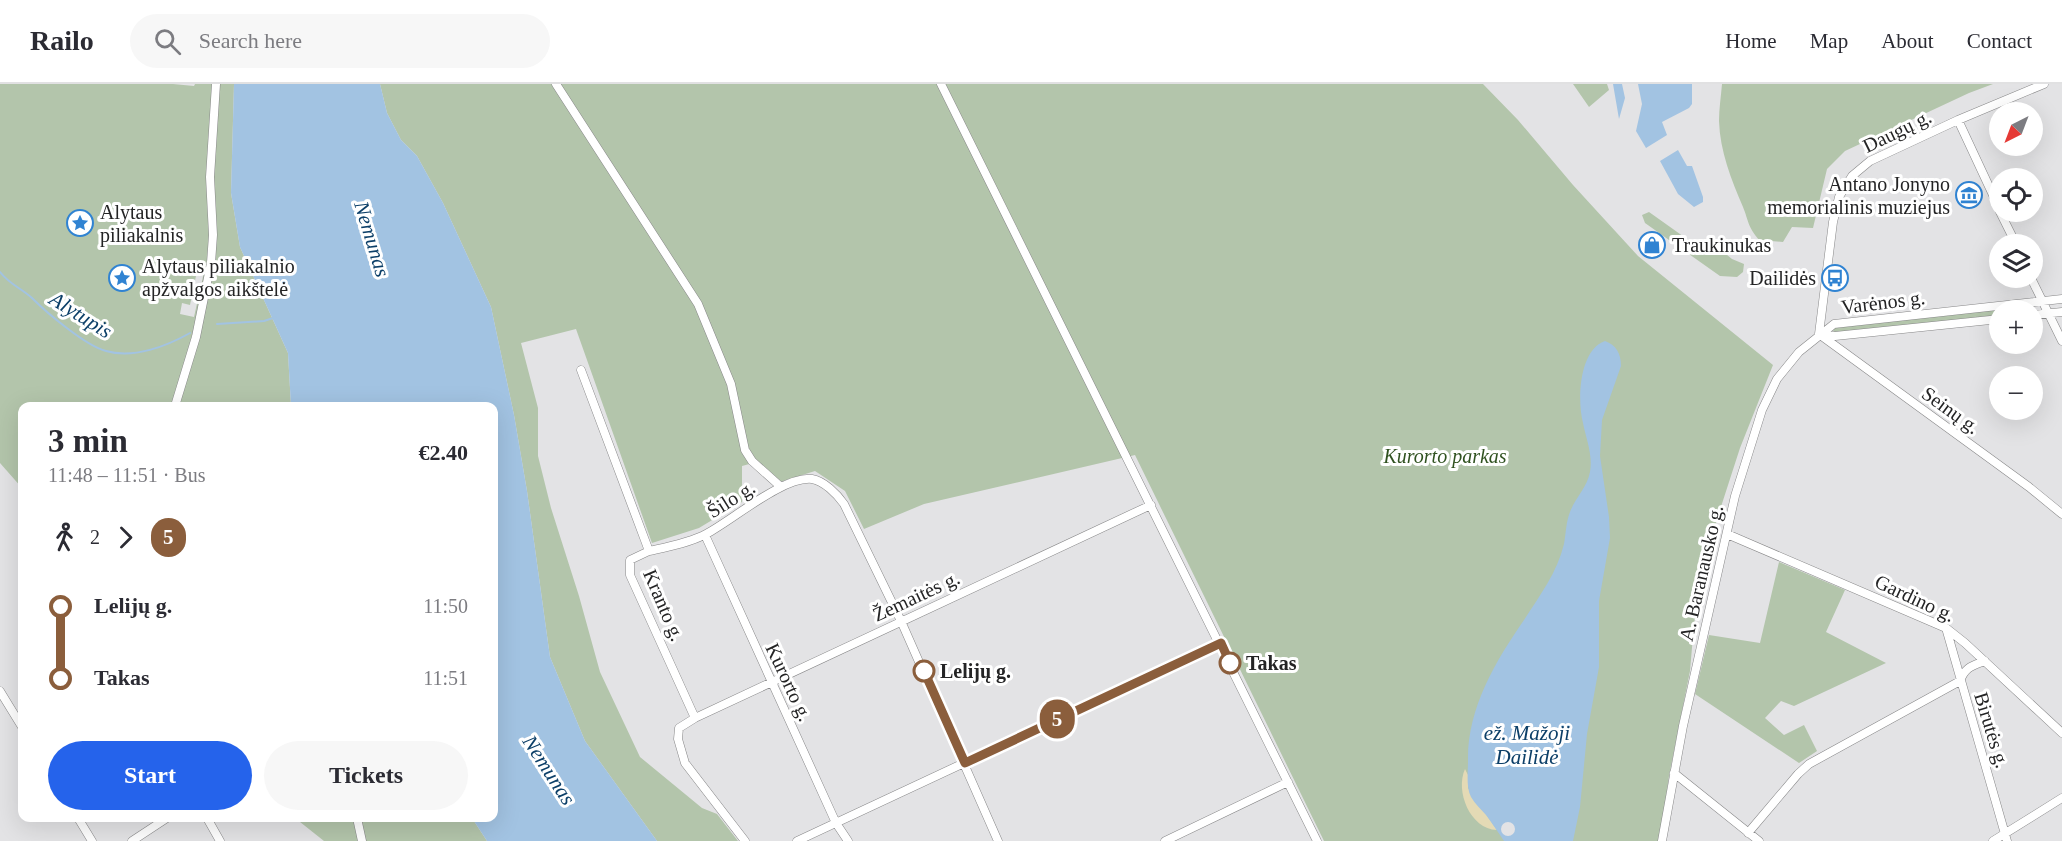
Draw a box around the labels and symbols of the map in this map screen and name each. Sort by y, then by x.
north arrow [1989,102,2043,156]
street label: Daugų g. [1859,105,1935,158]
place label: Antano Jonyno memorialinis muziejus [1767,173,1950,219]
museum icon: Antano Jonyno memorialinis muziejus [1954,180,1984,210]
water label: Nemunas [349,197,395,280]
place label: Alytaus piliakalnis [100,201,184,247]
place icon: Alytaus piliakalnis [65,208,95,238]
shop icon: Traukinukas [1637,230,1667,260]
place label: Traukinukas [1672,234,1771,256]
place label: Alytaus piliakalnio apžvalgos aikštelė [142,255,295,301]
place icon: Alytaus piliakalnio apžvalgos aikštelė [107,263,137,293]
bus stop icon: Dailidės [1820,263,1850,293]
place label: Dailidės [1749,267,1816,289]
water label: Alytupis [44,286,117,343]
street label: Varėnos g. [1840,286,1926,319]
street label: Seinų g. [1917,382,1984,439]
park label: Kurorto parkas [1382,445,1507,468]
street label: Šilo g. [702,475,760,523]
street label: A. Baranausko g. [1675,503,1728,643]
street label: Kranto g. [638,566,689,644]
street label: Žemaitės g. [869,566,963,627]
street label: Gardino g. [1871,570,1958,627]
street label: Kurorto g. [761,640,817,725]
marker: Takas [1219,652,1241,674]
place label: Takas [1246,652,1297,674]
marker: Lelijų g. [913,660,935,682]
place label: Lelijų g. [940,660,1011,683]
street label: Birutės g. [1969,690,2014,771]
line badge: 5 [1038,700,1076,738]
water label: ež. Mažoji Dailidė [1484,721,1570,769]
water label: Nemunas [517,730,580,809]

